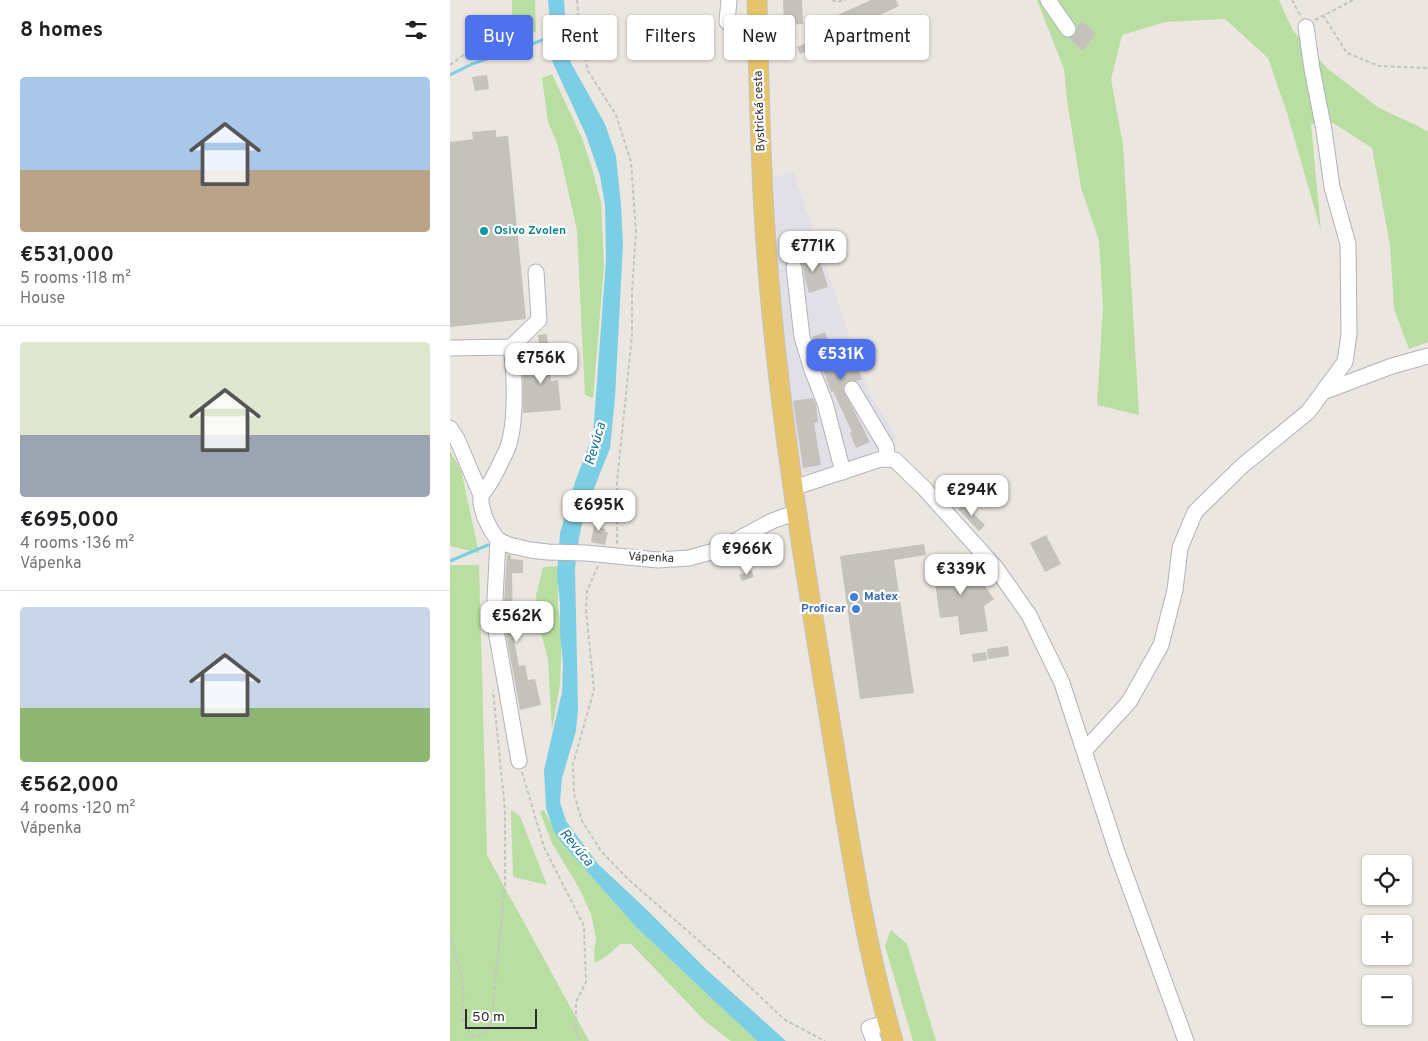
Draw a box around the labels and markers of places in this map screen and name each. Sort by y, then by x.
place label: Osivo Zvolen [494,223,566,239]
marker: Osivo Zvolen [478,225,490,237]
pin: €771K [778,230,848,273]
pin: €531K [806,338,876,381]
pin: €756K [506,342,576,385]
pin: €294K [937,474,1007,517]
pin: €695K [564,490,634,532]
pin: €966K [712,534,782,576]
pin: €339K [926,554,996,596]
place label: Matex [864,589,898,605]
marker: Matex [848,591,860,603]
pin: €562K [482,600,552,643]
place label: Proficar [801,601,846,617]
marker: Proficar [850,603,862,615]

